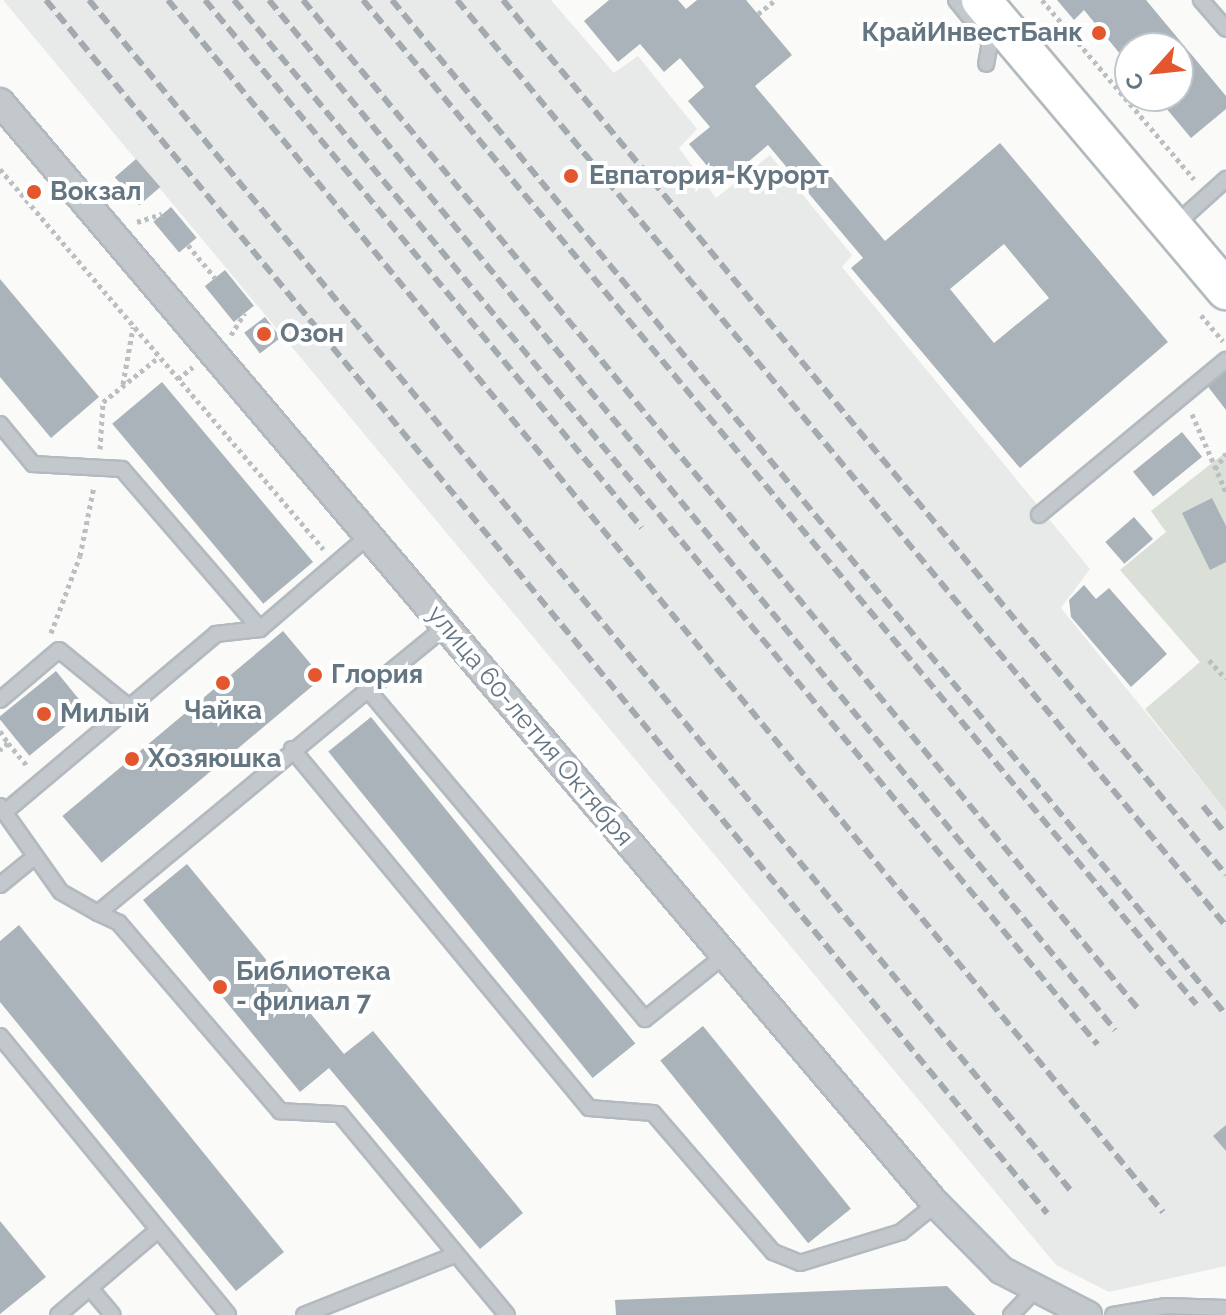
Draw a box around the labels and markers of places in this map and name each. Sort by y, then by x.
place label: КрайИнвестБанк [861,17,1083,49]
marker: КрайИнвестБанк [1090,24,1108,42]
place label: Евпатория-Курорт [589,160,829,192]
marker: Евпатория-Курорт [560,165,582,187]
place label: Вокзал [50,176,141,208]
marker: Вокзал [25,183,43,201]
place label: Озон [280,318,344,350]
marker: Озон [255,325,273,343]
place label: Глория [331,659,423,691]
marker: Глория [306,666,324,684]
marker: Чайка [214,674,232,692]
place label: Чайка [184,695,262,727]
place label: Милый [60,698,150,730]
marker: Милый [35,705,53,723]
place label: Хозяюшка [148,743,281,775]
marker: Хозяюшка [123,750,141,768]
place label: Библиотека - филиал 7 [236,956,391,1018]
marker: Библиотека - филиал 7 [211,978,229,996]

